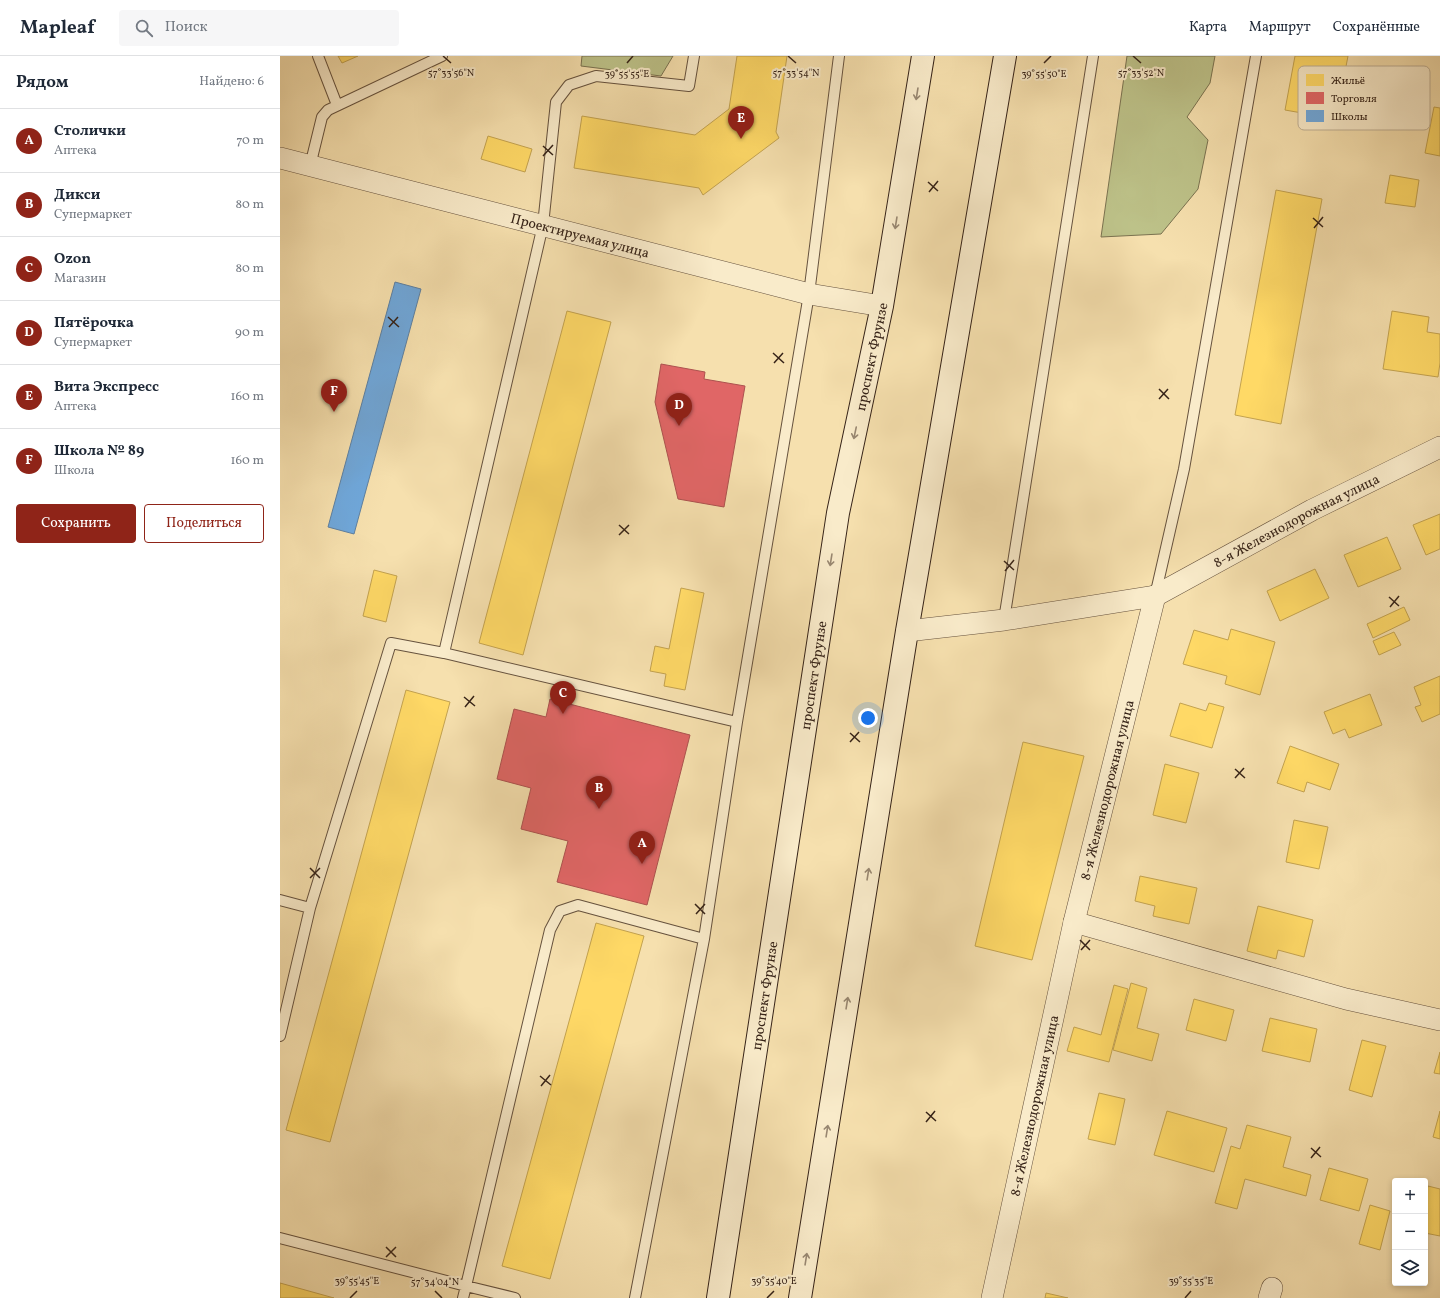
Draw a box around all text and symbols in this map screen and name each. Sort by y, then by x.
search box [119,10,399,46]
text: Mapleaf [20,15,95,41]
icon: search [133,17,155,39]
text: Поиск [165,17,208,38]
text: Карта [1189,18,1227,37]
text: Маршрут [1249,18,1311,37]
text: Сохранённые [1333,18,1420,37]
text: 57°33'56"N [428,66,475,80]
text: 57°33'54"N [773,66,820,80]
text: 57°33'52"N [1118,66,1165,80]
legend [1298,66,1430,130]
text: 39°55'55"E [605,67,649,81]
text: 39°55'50"E [1021,67,1067,81]
text: Рядом [16,71,69,94]
text: Найдено: 6 [199,73,264,91]
text: Жильё [1331,74,1365,89]
one-way arrow [913,88,921,101]
text: Торговля [1331,92,1377,107]
pin: E [728,106,754,139]
text: Школы [1331,110,1368,125]
text: Столички [54,121,126,142]
text: A [24,132,34,150]
text: 70 m [236,132,264,150]
text: Аптека [54,142,97,160]
text: Дикси [54,185,100,206]
text: B [25,196,33,214]
text: 80 m [235,196,264,214]
text: Супермаркет [54,206,132,224]
street label: Проектируемая улица [508,210,651,264]
one-way arrow [892,216,900,229]
text: Ozon [54,249,91,270]
text: C [25,260,33,278]
text: 80 m [235,260,264,278]
text: Магазин [54,270,106,288]
street label: проспект Фрунзе [852,301,894,413]
text: Пятёрочка [54,313,134,334]
text: D [24,324,34,342]
text: 90 m [235,324,264,342]
text: Супермаркет [54,334,132,352]
text: Вита Экспресс [54,377,159,398]
pin: F [321,379,347,412]
text: E [25,388,33,406]
text: 160 m [230,388,264,406]
pin: D [666,393,692,426]
text: Аптека [54,398,97,416]
one-way arrow [851,426,859,439]
text: Школа № 89 [54,441,144,462]
text: F [25,452,33,470]
text: 160 m [230,452,264,470]
text: Школа [54,462,94,480]
street label: 8-я Железнодорожная улица [1211,470,1383,573]
button: Сохранить [16,504,136,543]
button: Поделиться [144,504,264,543]
one-way arrow [827,554,835,567]
street label: проспект Фрунзе [797,619,832,731]
pin: C [550,681,576,714]
street label: 8-я Железнодорожная улица [1077,698,1140,882]
your location [858,708,878,728]
pin: B [586,776,612,809]
pin: A [629,831,655,864]
one-way arrow [864,868,872,881]
street label: проспект Фрунзе [748,940,783,1052]
one-way arrow [843,997,851,1010]
street label: 8-я Железнодорожная улица [1006,1013,1064,1198]
one-way arrow [823,1125,831,1138]
map controls [1392,1178,1428,1286]
button: + [1392,1178,1428,1214]
button: − [1392,1214,1428,1250]
button: layers [1392,1250,1428,1286]
one-way arrow [802,1253,810,1266]
text: 39°55'45"E [335,1274,379,1288]
text: 39°55'40"E [751,1274,797,1288]
text: 39°55'35"E [1169,1274,1213,1288]
text: 57°34'04"N [411,1275,460,1289]

